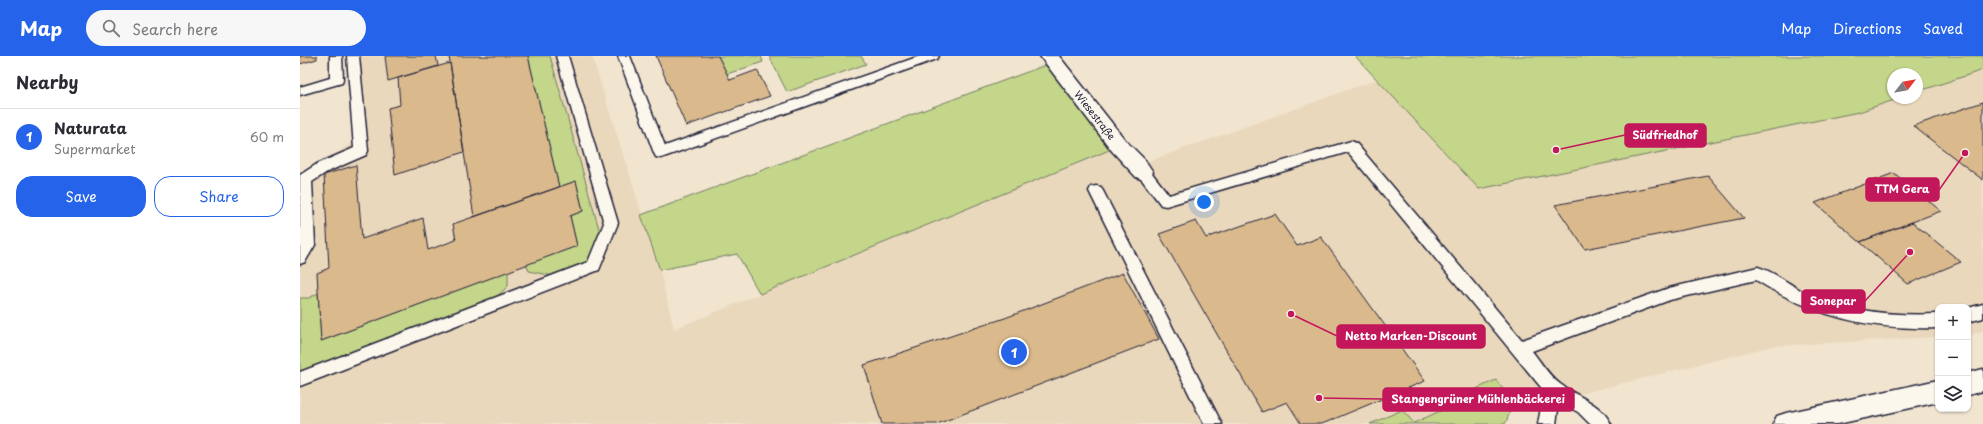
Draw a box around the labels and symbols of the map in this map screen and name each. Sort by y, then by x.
north arrow [1887,68,1923,104]
street label: Wiesestraße [1071,87,1120,143]
callout: Südfriedhof [1625,124,1706,147]
text: Südfriedhof [1632,126,1699,143]
callout: TTM Gera [1866,178,1939,201]
text: TTM Gera [1874,180,1930,197]
your location [1194,192,1214,212]
callout: Sonepar [1802,290,1865,313]
text: Sonepar [1810,292,1857,309]
callout: Netto Marken-Discount [1337,325,1485,348]
text: Netto Marken-Discount [1345,327,1477,344]
pin: 1 [1001,337,1027,367]
callout: Stangengrüner Mühlenbäckerei [1383,388,1574,411]
text: Stangengrüner Mühlenbäckerei [1391,390,1565,407]

